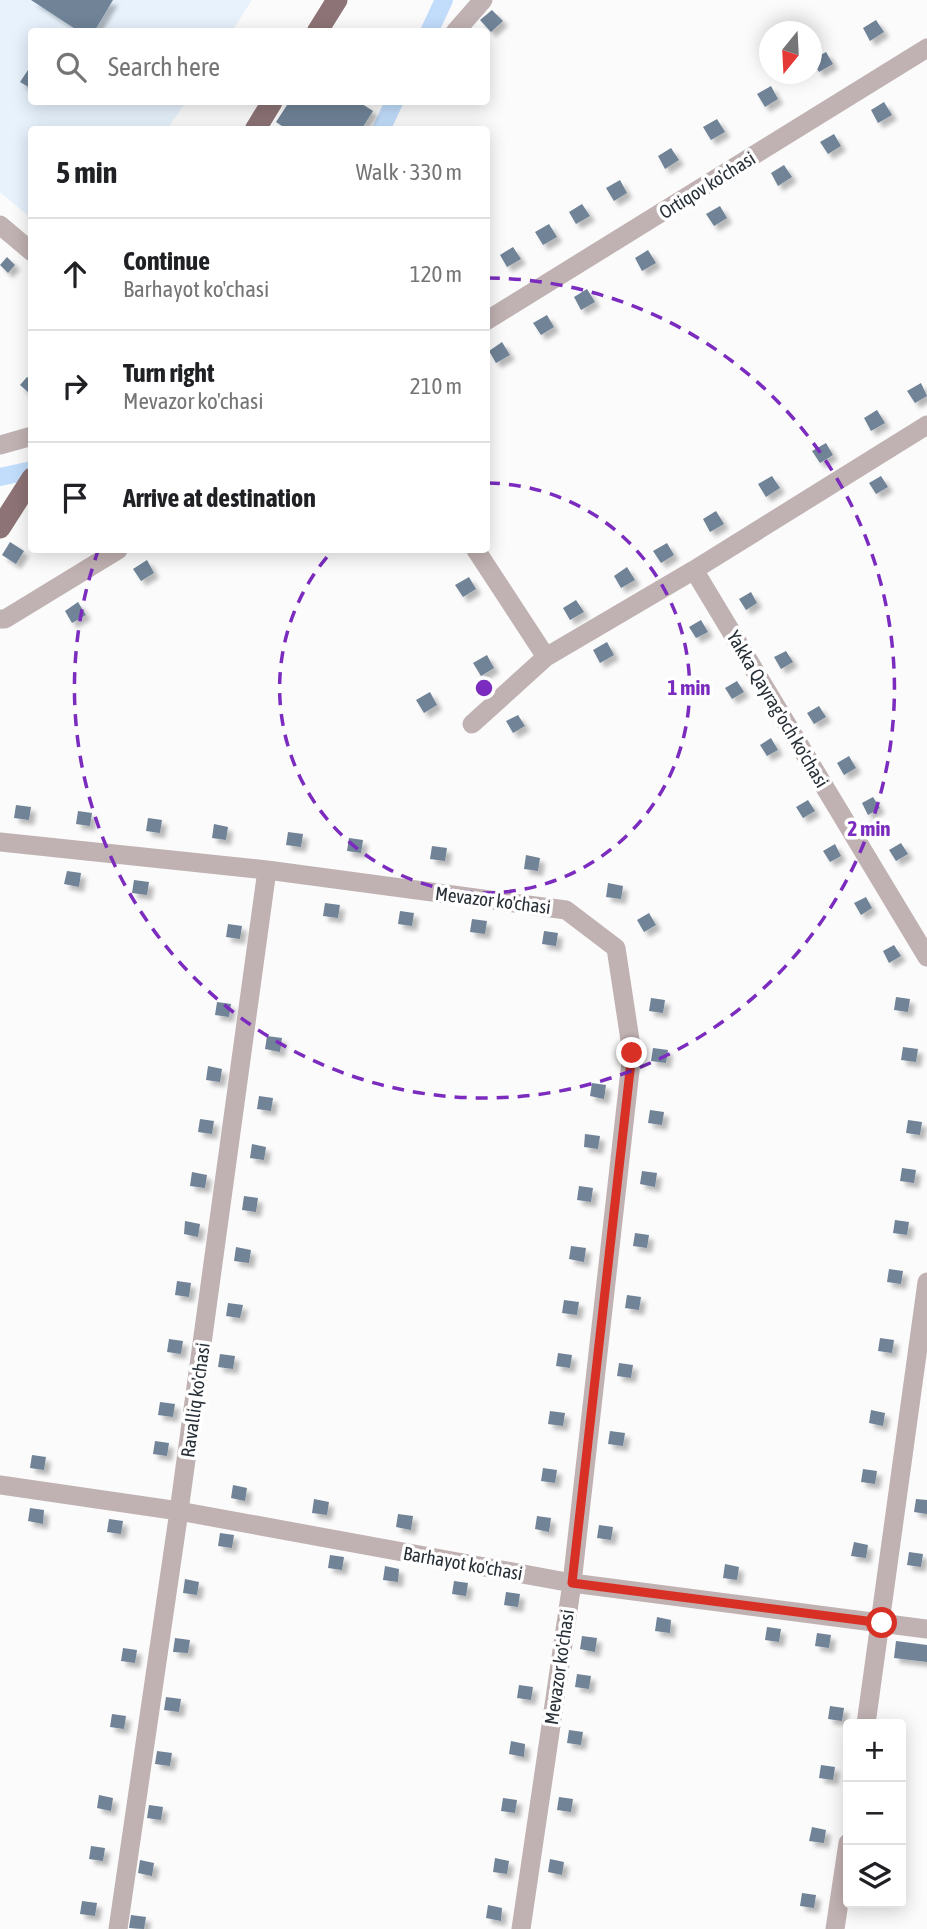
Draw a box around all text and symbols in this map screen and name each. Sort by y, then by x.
north arrow [759,21,822,84]
search box [28,28,490,105]
icon: search [52,48,90,86]
text: Search here [108,52,220,82]
street label: Ortiqov ko'chasi [655,147,759,223]
text: 5 min [56,155,117,189]
text: Walk · 330 m [356,159,462,185]
text: Continue [123,246,210,276]
icon: ahead [56,255,94,293]
text: 120 m [410,261,462,287]
text: Barhayot ko'chasi [123,276,269,302]
text: Turn right [123,358,214,388]
icon: right [56,367,94,405]
text: 210 m [410,373,462,399]
text: Mevazor ko'chasi [123,388,264,414]
icon: arrive [56,479,94,517]
text: Arrive at destination [123,483,316,513]
street label: Yakka Qayrag'och ko'chasi [722,627,834,791]
text: 1 min [668,675,710,699]
centre of rings [472,676,496,700]
text: 2 min [848,816,890,840]
street label: Mevazor ko'chasi [434,882,552,918]
route end [616,1037,647,1068]
street label: Ravalliq ko'chasi [176,1341,214,1459]
street label: Barhayot ko'chasi [402,1542,524,1584]
route start [866,1607,897,1638]
street label: Mevazor ko'chasi [540,1608,578,1726]
map controls [843,1719,906,1908]
button: + [843,1719,906,1782]
button: − [843,1782,906,1845]
button: layers [843,1845,906,1908]

